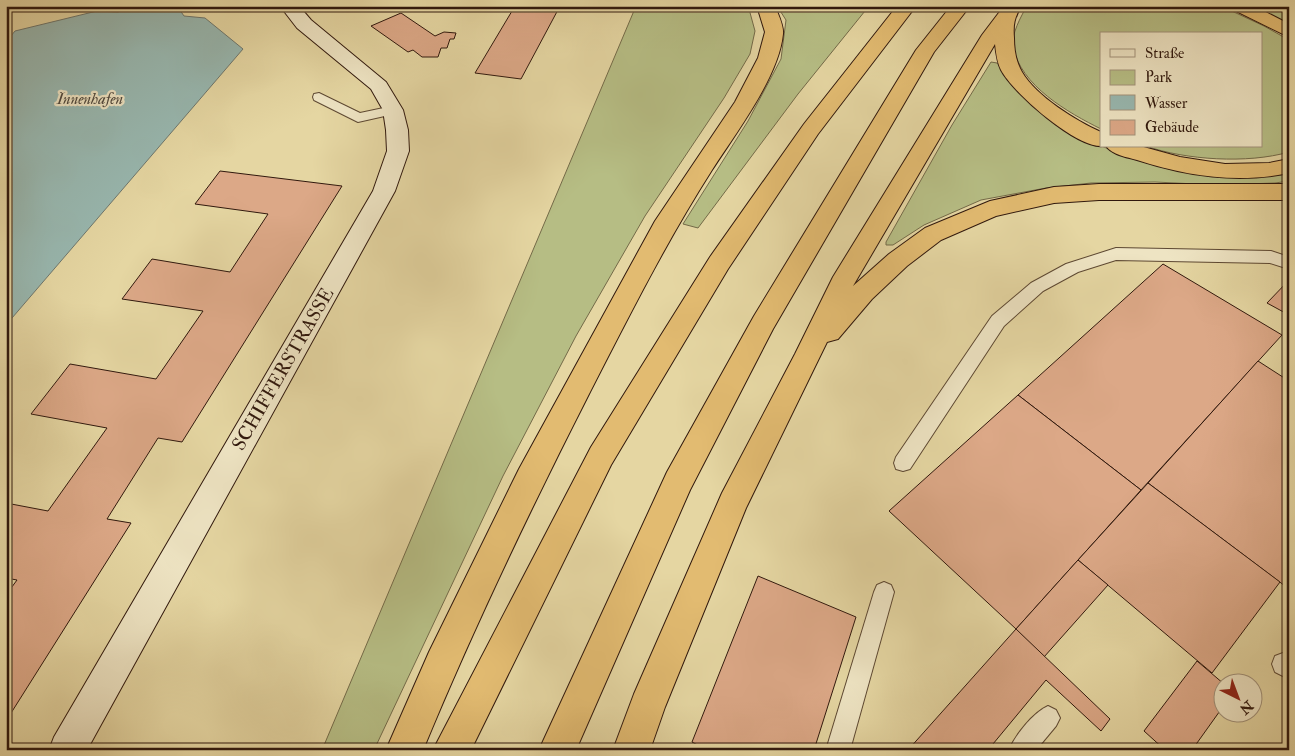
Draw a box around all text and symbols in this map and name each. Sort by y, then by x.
legend [1100,32,1262,148]
text: Straße [1145,44,1184,63]
text: Park [1145,68,1172,87]
water label: Innenhafen [56,89,123,109]
text: Wasser [1144,94,1188,113]
text: Gebäude [1145,118,1199,137]
street label: SCHIFFERSTRASSE [227,283,340,455]
north arrow [1212,674,1262,724]
text: N [1236,696,1257,718]

